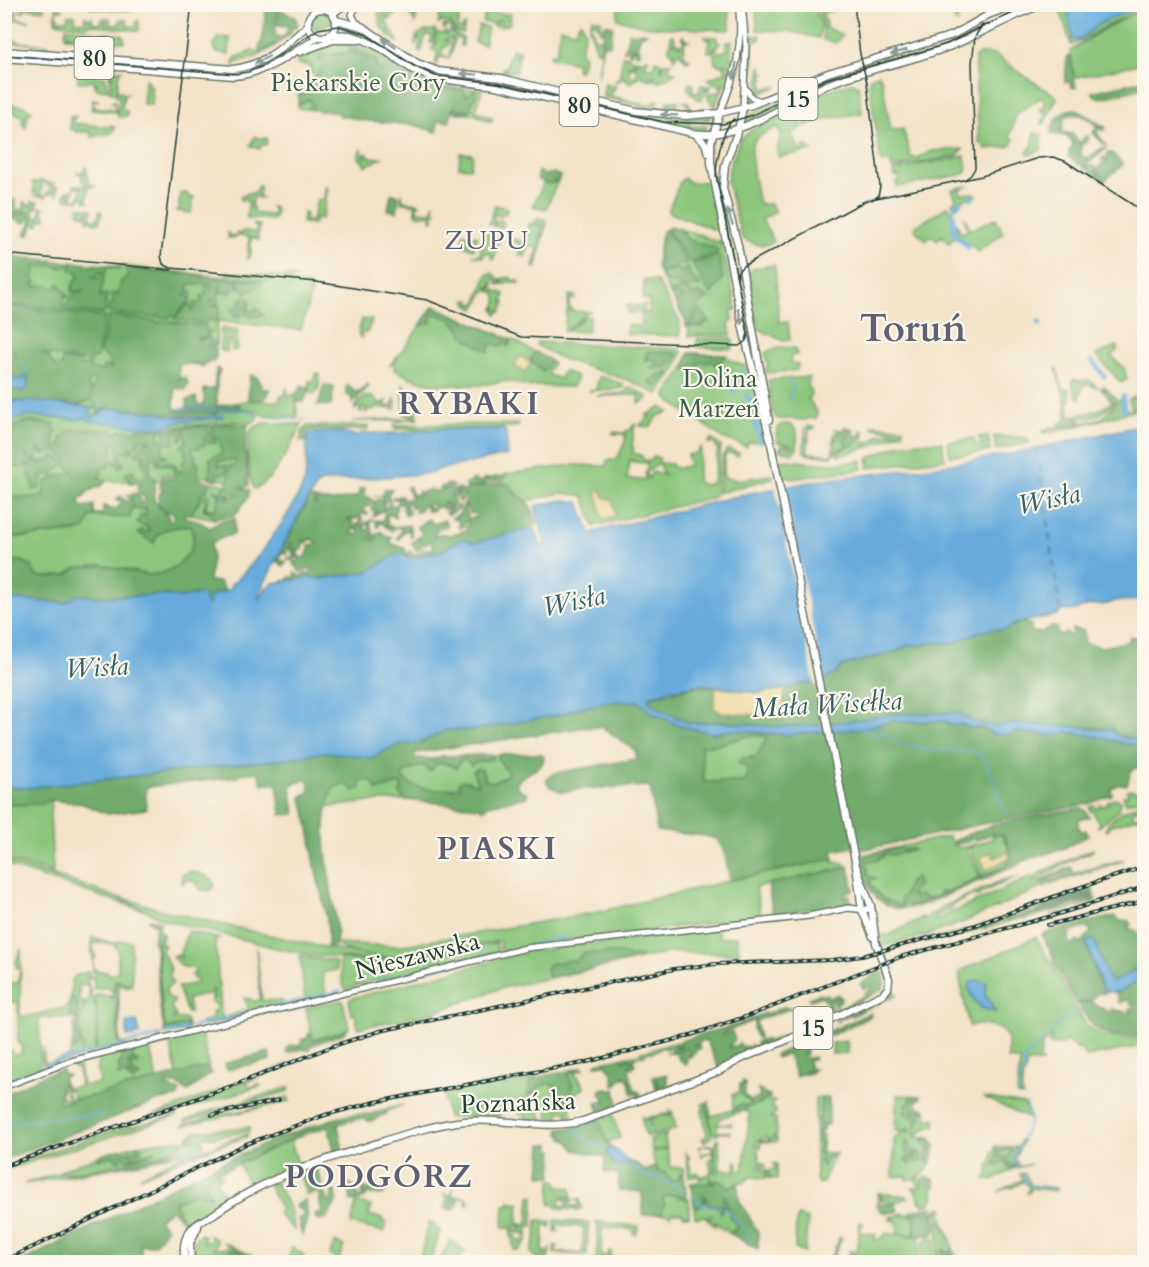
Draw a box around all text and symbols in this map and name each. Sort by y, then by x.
road number: 80 [74,37,113,79]
one-way arrow [381,37,397,49]
one-way arrow [890,48,908,57]
one-way arrow [253,55,270,65]
one-way arrow [730,62,739,81]
park label: Piekarskie Góry [270,65,446,100]
one-way arrow [460,70,479,79]
road number: 15 [778,78,818,120]
road number: 80 [560,84,598,126]
one-way arrow [660,110,679,119]
one-way arrow [725,208,734,226]
district label: ZUPU [444,222,530,259]
district label: Toruń [860,303,967,355]
one-way arrow [736,306,745,325]
park label: Dolina Marzeń [678,361,762,426]
district label: RYBAKI [398,382,540,426]
water label: Wisła [1014,475,1084,524]
water label: Wisła [539,577,609,626]
water label: Wisła [65,647,129,688]
water label: Mała Wisełka [751,682,903,727]
district label: PIASKI [437,827,557,871]
street label: Nieszawska [351,923,483,988]
road number: 15 [794,1007,832,1049]
street label: Poznańska [460,1083,576,1122]
district label: PODGÓRZ [285,1155,473,1199]

